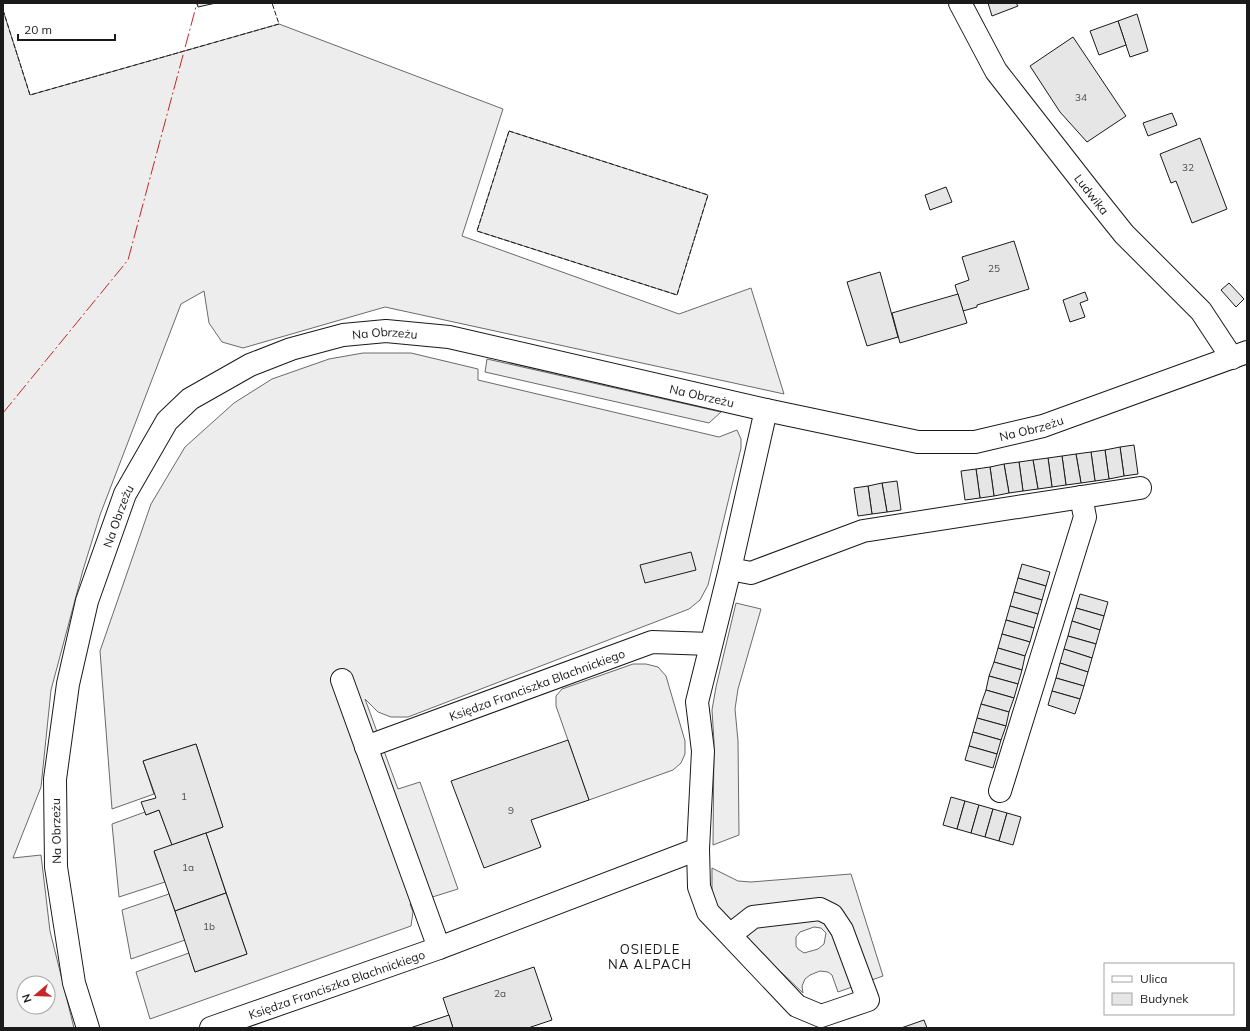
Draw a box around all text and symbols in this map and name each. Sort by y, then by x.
scale bar [18,16,115,42]
text: 20 m [24,22,52,37]
house number: 34 [1075,91,1087,104]
house number: 32 [1182,161,1194,174]
street label: Ludwika [1072,171,1113,217]
house number: 25 [988,262,1000,275]
street label: Na Obrzeżu [351,323,418,342]
street label: Na Obrzeżu [668,381,736,410]
street label: Na Obrzeżu [998,412,1065,444]
street label: Na Obrzeżu [99,482,136,549]
street label: Księdza Franciszka Blachnickiego [447,645,627,723]
house number: 1 [181,790,187,803]
street label: Na Obrzeżu [48,798,64,864]
house number: 9 [508,804,514,817]
house number: 1a [182,861,194,874]
house number: 1b [203,920,215,933]
district label: OSIEDLE NA ALPACH [608,941,692,972]
street label: Księdza Franciszka Blachnickiego [246,946,427,1022]
legend [1104,963,1234,1015]
text: Ulica [1140,971,1168,986]
north arrow [16,975,56,1015]
house number: 2a [494,987,506,1000]
text: Budynek [1140,991,1189,1006]
text: N [19,992,35,1004]

